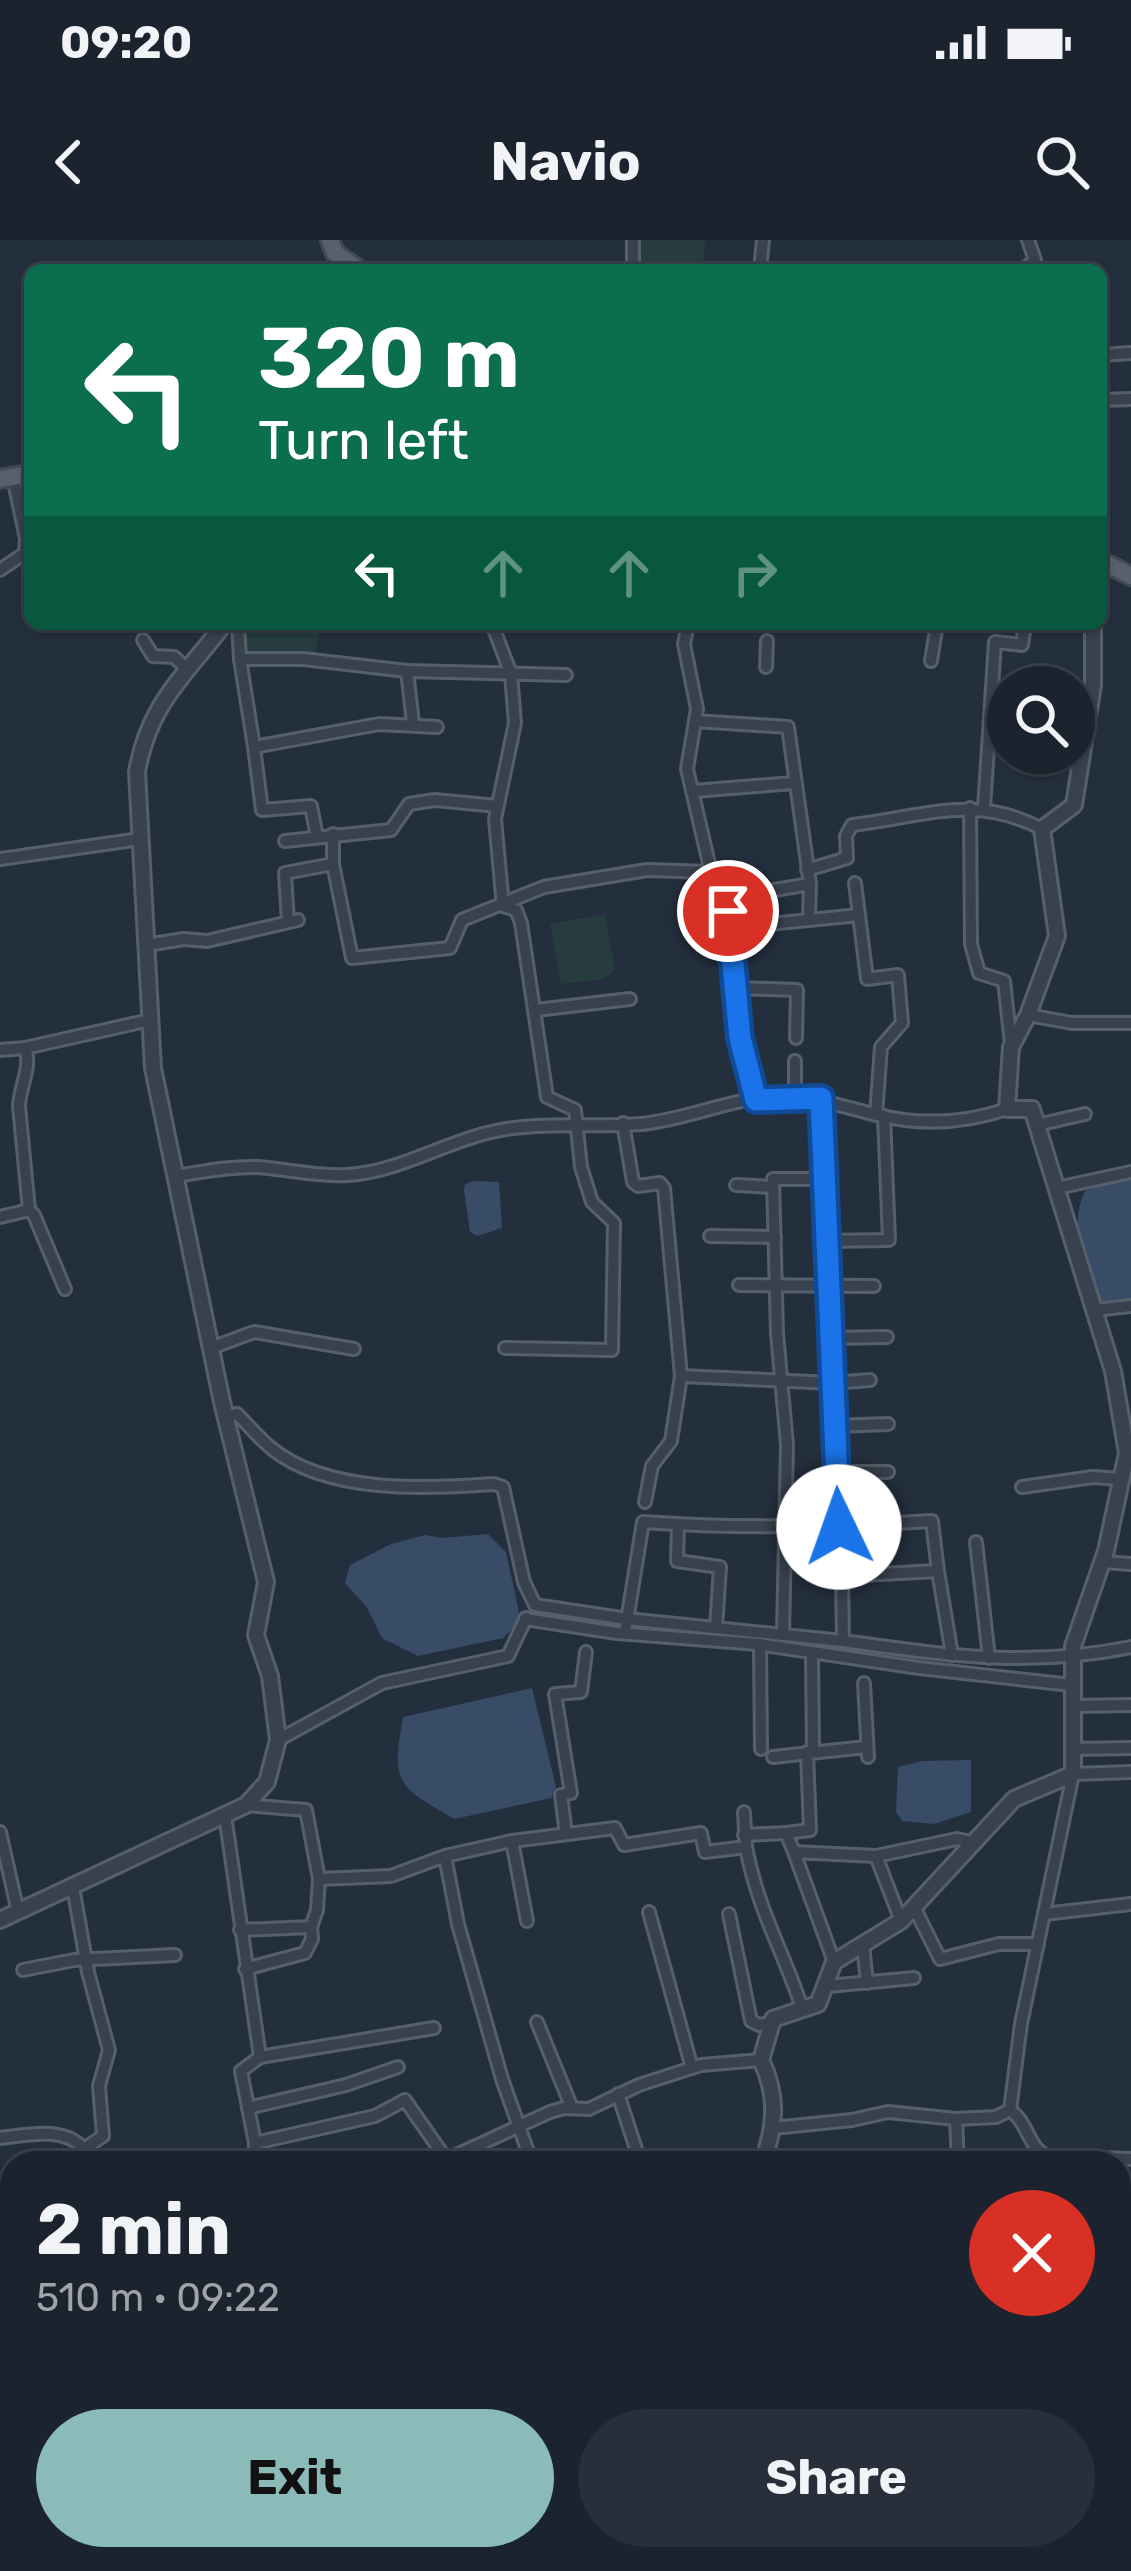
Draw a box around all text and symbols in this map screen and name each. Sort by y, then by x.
text: 09:20 [60,16,192,69]
icon: back [36,129,102,195]
icon: search [1029,129,1095,195]
text: Navio [490,130,641,194]
text: 320 m [258,308,520,408]
icon: left [60,312,216,468]
text: Turn left [258,409,469,473]
icon: left [344,540,410,606]
icon: ahead [470,540,536,606]
icon: ahead [596,540,662,606]
icon: right [722,540,788,606]
map controls [987,666,1095,774]
button: search [987,666,1095,774]
pin [677,860,779,962]
icon: arrive [695,878,761,944]
position arrow [776,1464,902,1590]
text: 2 min [36,2187,231,2272]
button: close [969,2190,1095,2316]
text: 510 m · 09:22 [36,2275,280,2321]
button: Exit [36,2409,554,2547]
button: Share [578,2409,1095,2547]

